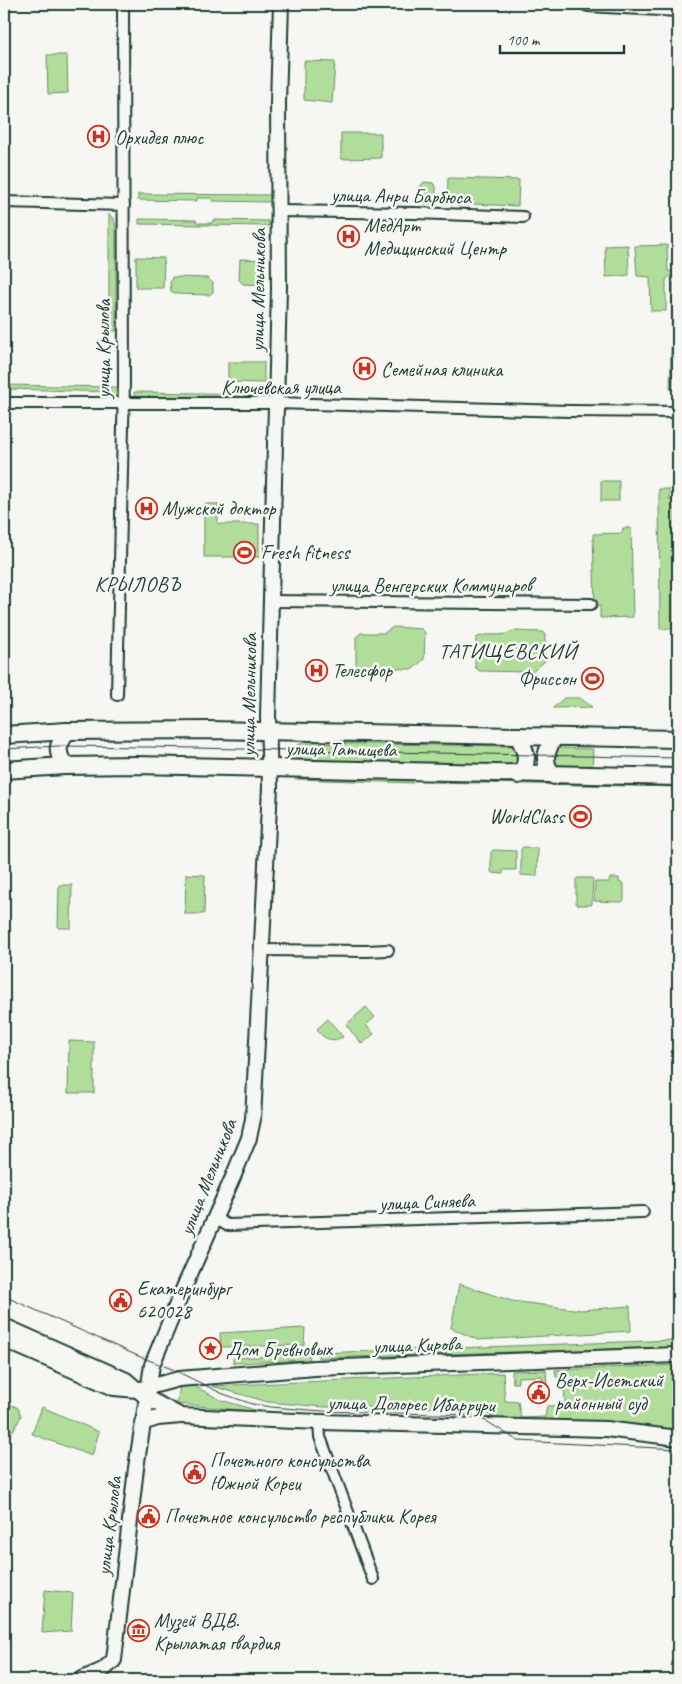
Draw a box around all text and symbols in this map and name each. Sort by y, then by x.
scale bar [500,22,623,54]
text: 100 m [507,31,541,50]
hospital icon: Орхидея плюс [87,125,111,149]
place label: Орхидея плюс [115,125,204,150]
street label: улица Анри Барбюса [330,182,472,210]
place label: МедАрт Медицинский Центр [364,213,507,261]
hospital icon: МедАрт Медицинский Центр [336,224,360,248]
street label: улица Мельникова [244,227,272,353]
street label: улица Крылова [91,297,116,400]
hospital icon: Семейная клиника [353,357,377,381]
place label: Семейная клиника [381,357,504,382]
street label: Ключевская улица [221,375,342,400]
hospital icon: Мужской доктор [134,496,158,520]
place label: Мужской доктор [162,496,277,521]
sports icon: Fresh fitness [233,540,257,564]
place label: Fresh fitness [261,540,351,565]
district label: КРЫЛОВЪ [94,571,182,597]
street label: улица Венгерских Коммунаров [329,573,537,598]
street label: улица Мельникова [235,632,263,758]
district label: ТАТИЩЕВСКИЙ [439,638,580,664]
hospital icon: Телесфор [304,658,328,682]
place label: Телесфор [332,658,394,683]
place label: Фриссон [518,666,578,691]
sports icon: Фриссон [580,666,604,690]
street label: улица Татищева [284,736,398,762]
place label: WorldClass [489,804,566,829]
sports icon: WorldClass [568,804,592,828]
street label: улица Мельникова [173,1114,243,1240]
street label: улица Синяева [378,1188,476,1216]
place label: Екатеринбург 620028 [137,1276,233,1324]
public building icon: Екатеринбург 620028 [109,1288,133,1312]
street label: улица Кирова [371,1331,463,1359]
place icon: Дом Бревновых [198,1337,222,1361]
place label: Дом Бревновых [226,1337,334,1362]
place label: Верх-Исетский районный суд [555,1368,665,1416]
public building icon: Верх-Исетский районный суд [527,1380,551,1404]
street label: улица Долорес Ибаррури [326,1390,497,1418]
place label: Почетного консульства Южной Кореи [210,1448,371,1496]
public building icon: Почетного консульства Южной Кореи [182,1460,206,1484]
street label: улица Крылова [90,1473,128,1578]
public building icon: Почетное консульство республики Корея [137,1504,161,1528]
place label: Почетное консульство республики Корея [165,1504,437,1529]
place label: Музей ВДВ. Крылатая гвардия [154,1608,281,1656]
museum icon: Музей ВДВ. Крылатая гвардия [126,1619,150,1643]

